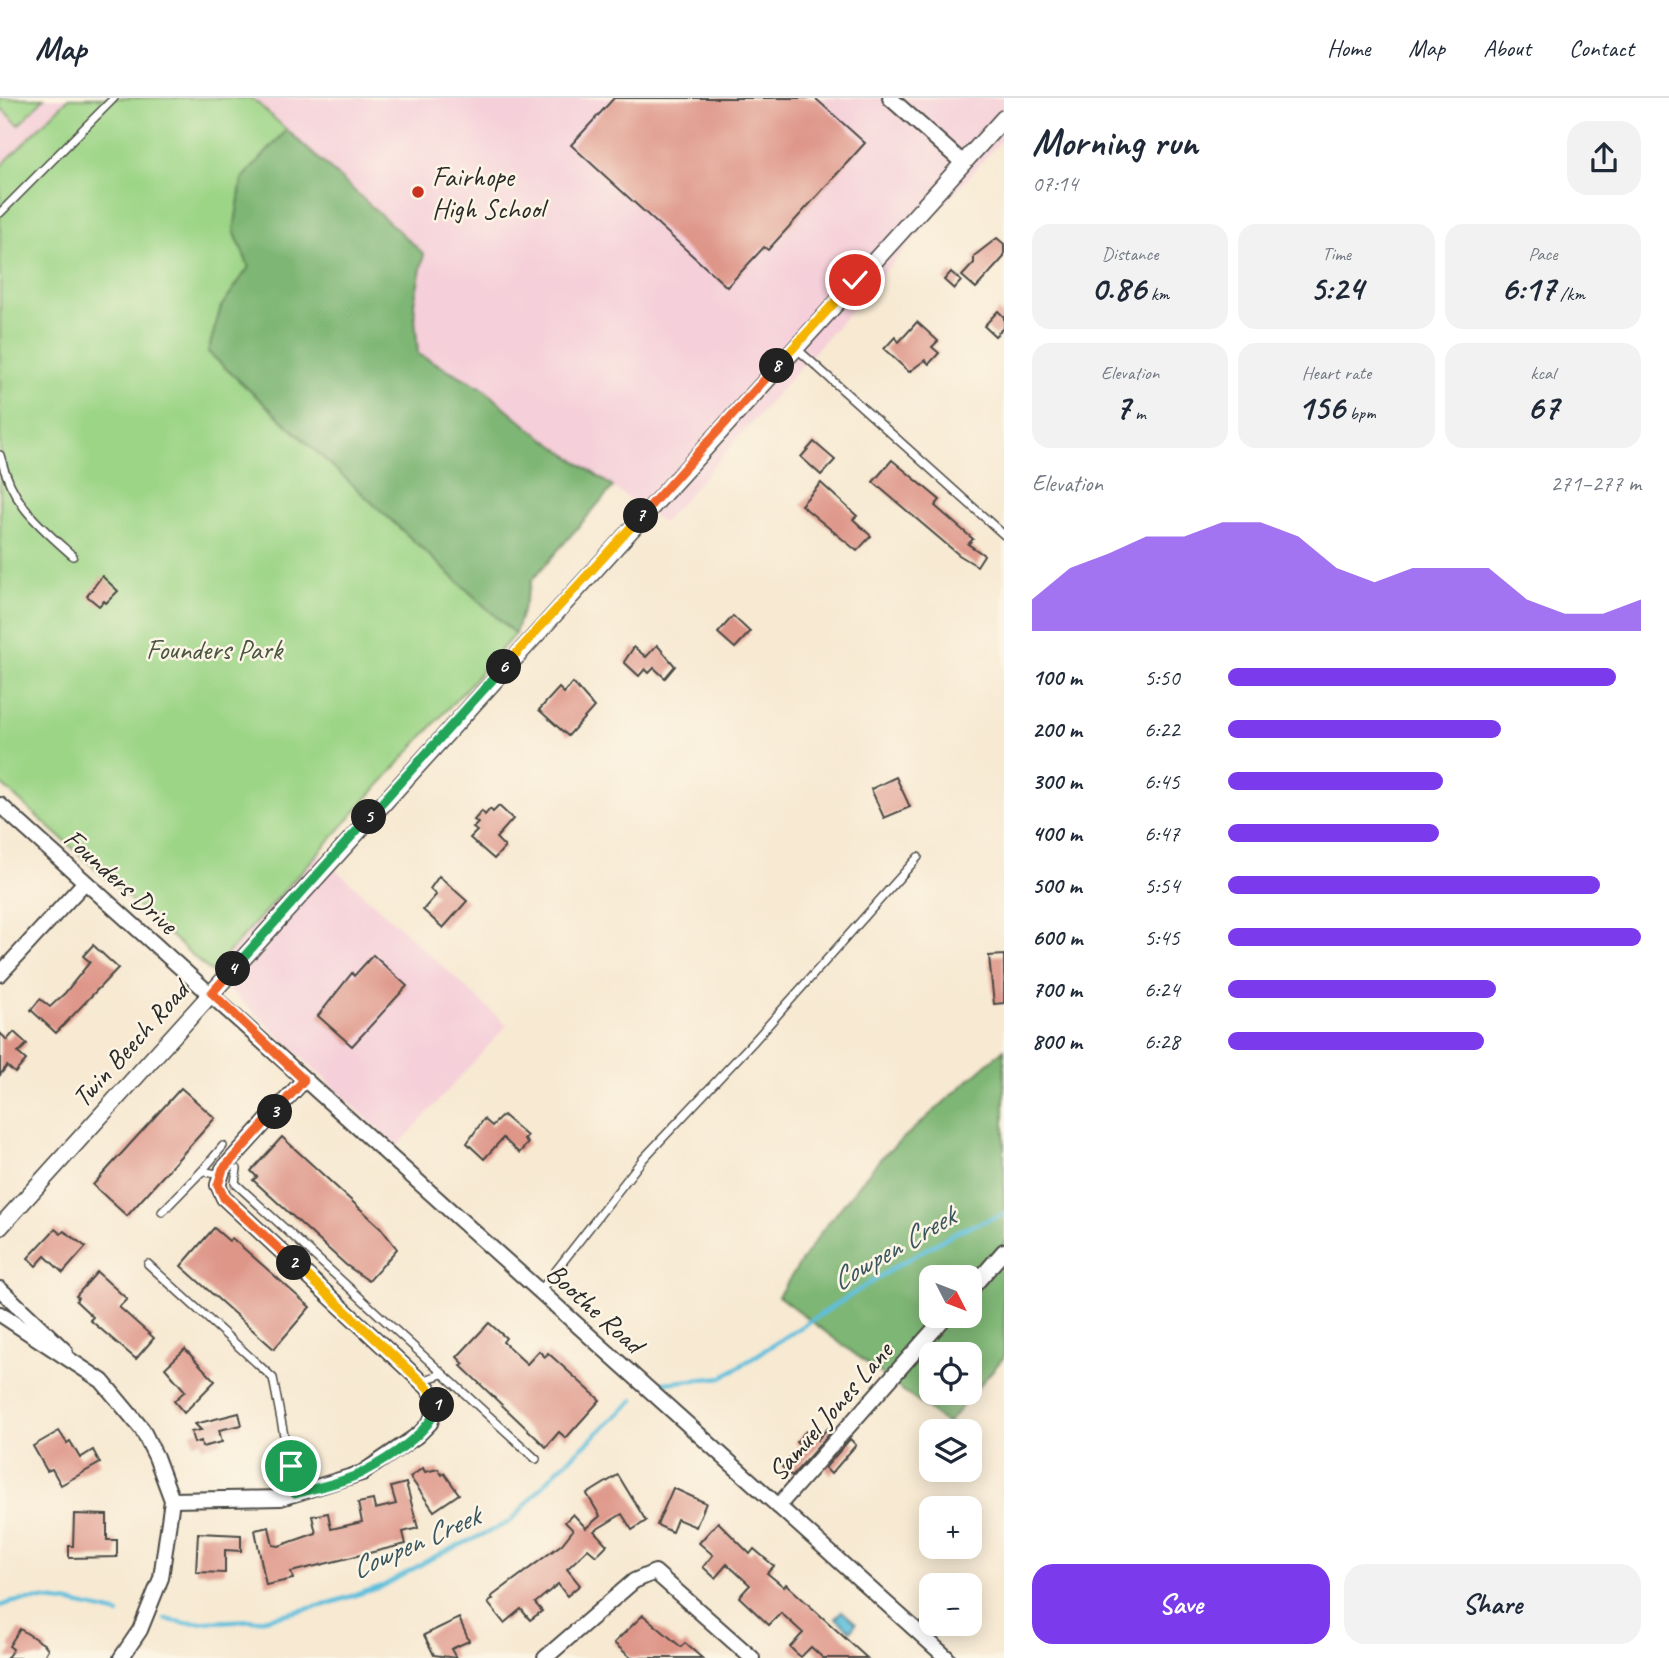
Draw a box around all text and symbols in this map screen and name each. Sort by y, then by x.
text: Map [35,27,86,69]
text: Home [1327,33,1370,63]
text: Map [1408,33,1445,63]
text: About [1483,33,1531,63]
text: Contact [1569,33,1634,63]
text: Morning run [1032,119,1198,166]
button: share [1567,121,1641,195]
place label: Fairhope High School [432,159,550,226]
text: 07:14 [1032,169,1078,198]
marker: Fairhope High School [410,184,426,200]
text: Distance [1102,242,1159,266]
text: Time [1322,242,1351,266]
text: Pace [1528,242,1557,266]
pin [825,250,885,310]
icon: check [836,261,874,299]
text: 0.86 [1091,266,1146,311]
text: 5:24 [1310,266,1363,311]
text: 6:17 [1501,266,1555,311]
text: km [1146,282,1169,306]
text: /km [1555,282,1585,306]
pin: 8 [760,348,794,384]
text: 8 [772,353,781,377]
text: Elevation [1101,361,1159,385]
text: Heart rate [1302,361,1371,385]
text: kcal [1530,361,1555,385]
text: 7 [1115,385,1130,430]
text: 156 [1297,385,1345,430]
text: 67 [1527,385,1559,430]
text: m [1130,401,1146,425]
text: bpm [1345,401,1376,425]
text: Elevation [1032,469,1103,498]
text: 271–277 m [1550,469,1641,498]
pin: 7 [624,498,658,534]
text: 7 [636,503,645,527]
park label: Founders Park [146,632,284,667]
pin: 6 [486,650,522,684]
text: 6 [499,654,508,678]
text: 100 m [1032,663,1082,692]
text: 5:50 [1144,663,1180,692]
text: 200 m [1032,715,1082,744]
text: 6:22 [1144,715,1180,744]
text: 300 m [1032,767,1082,796]
text: 6:45 [1144,767,1180,796]
pin: 5 [352,800,386,834]
text: 5 [364,804,373,828]
text: 400 m [1032,819,1082,848]
text: 6:47 [1144,819,1180,848]
street label: Founders Drive [57,821,187,943]
text: 500 m [1032,871,1081,900]
text: 5:54 [1144,871,1180,900]
text: 600 m [1032,923,1082,952]
text: 5:45 [1144,923,1180,952]
pin: 4 [216,952,250,986]
text: 4 [228,956,237,980]
street label: Twin Beech Road [64,971,199,1114]
text: 700 m [1032,975,1082,1004]
text: 6:24 [1144,975,1180,1004]
text: 800 m [1032,1027,1082,1056]
text: 6:28 [1144,1027,1180,1056]
pin: 3 [258,1094,292,1130]
text: 3 [270,1099,279,1123]
water label: Cowpen Creek [824,1195,966,1299]
pin: 2 [276,1246,312,1280]
text: 2 [289,1250,298,1274]
street label: Boothe Road [539,1255,654,1364]
north arrow [919,1265,982,1328]
map controls [919,1265,982,1636]
street label: Samuel Jones Lane [760,1333,901,1488]
button: locate [919,1342,982,1405]
pin: 1 [420,1388,454,1422]
text: 1 [432,1392,441,1416]
button: layers [919,1419,982,1482]
pin [261,1436,321,1496]
icon: arrive [272,1447,310,1485]
water label: Cowpen Creek [345,1495,490,1587]
button: + [919,1496,982,1559]
button: Save [1032,1564,1330,1644]
button: Share [1344,1564,1641,1644]
button: − [919,1573,982,1636]

